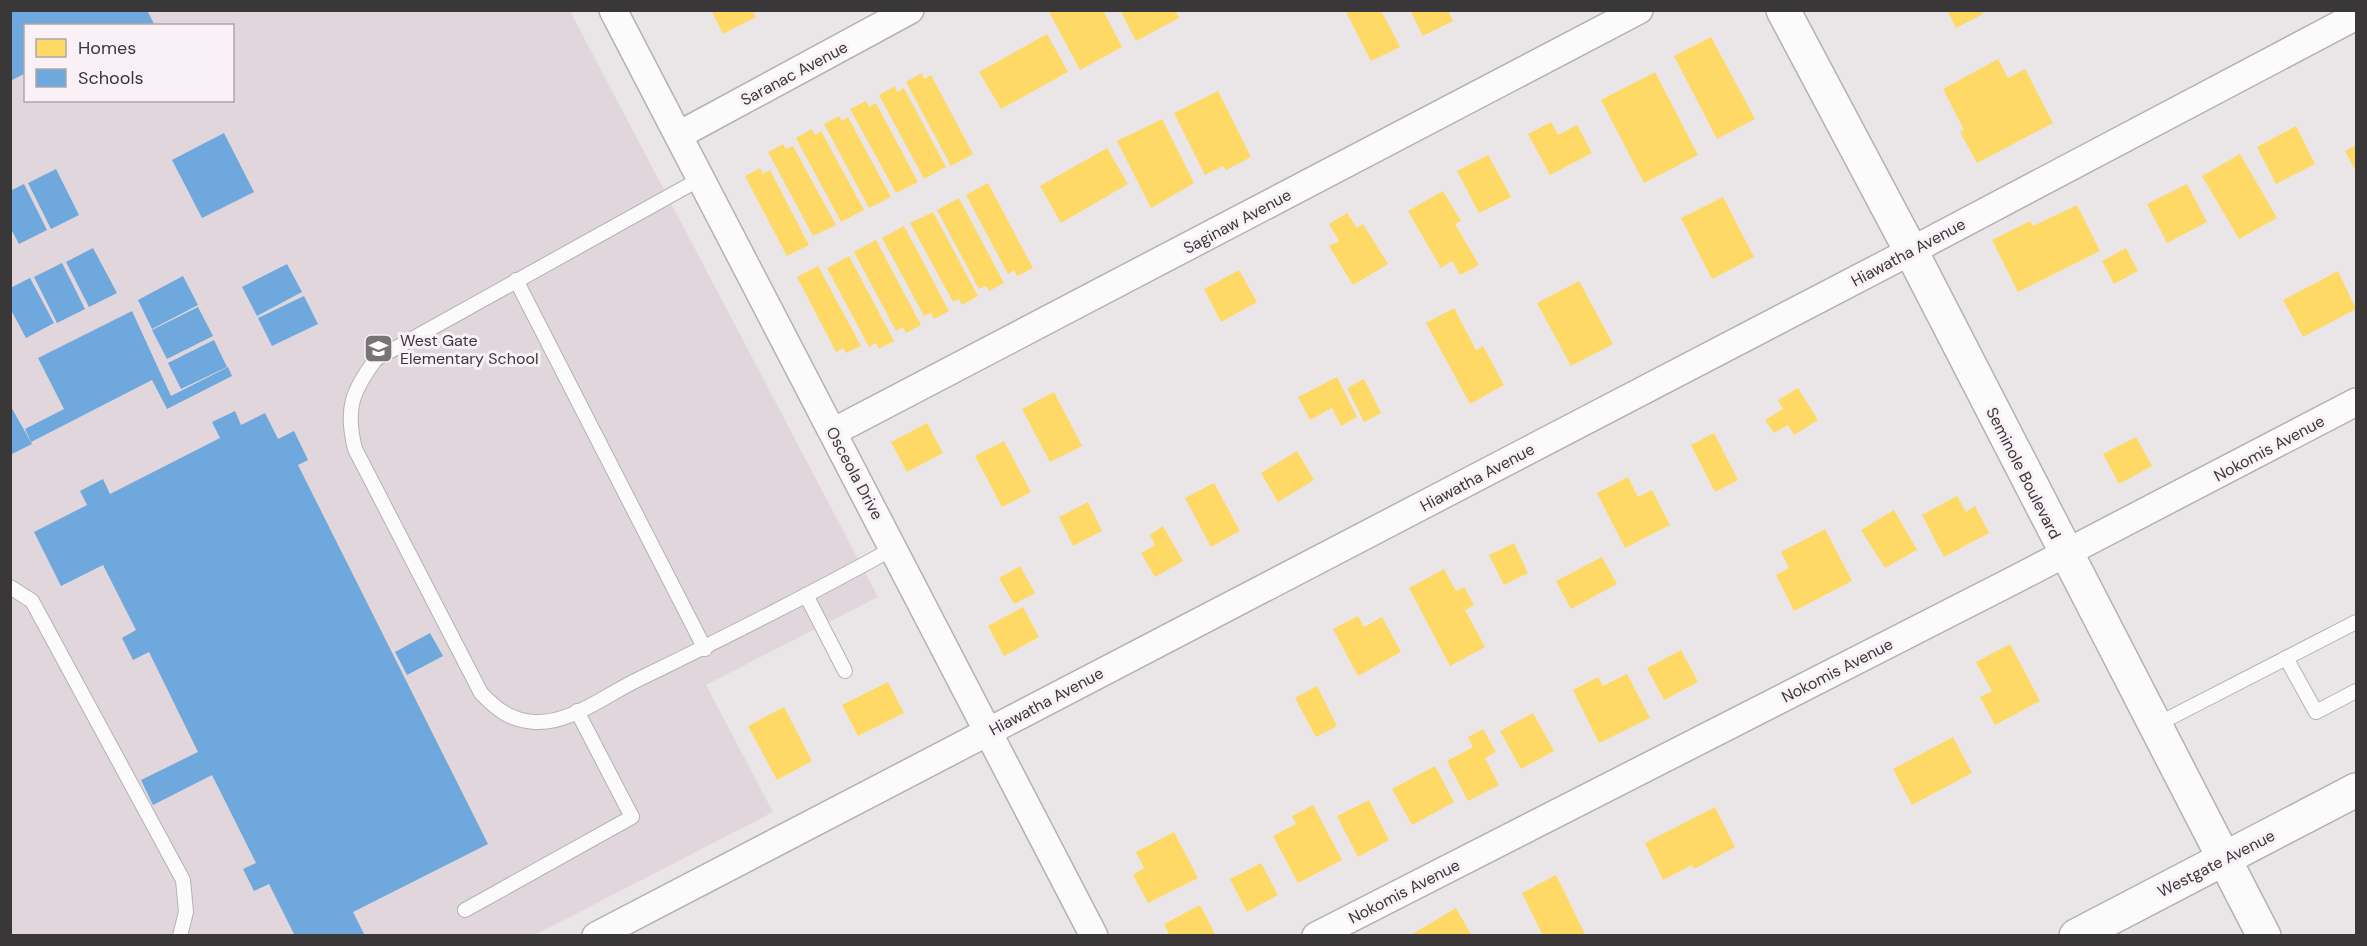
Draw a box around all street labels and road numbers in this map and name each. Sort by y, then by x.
street label: Saranac Avenue [737,36,851,110]
street label: Saginaw Avenue [1180,184,1295,259]
street label: Hiawatha Avenue [1847,213,1969,291]
street label: Seminole Boulevard [1981,404,2066,543]
street label: Nokomis Avenue [2210,410,2328,486]
street label: Osceola Drive [821,423,888,523]
street label: Hiawatha Avenue [1416,438,1538,516]
street label: Nokomis Avenue [1778,633,1896,708]
street label: Hiawatha Avenue [985,662,1107,740]
street label: Westgate Avenue [2154,825,2278,902]
street label: Nokomis Avenue [1345,854,1463,929]

